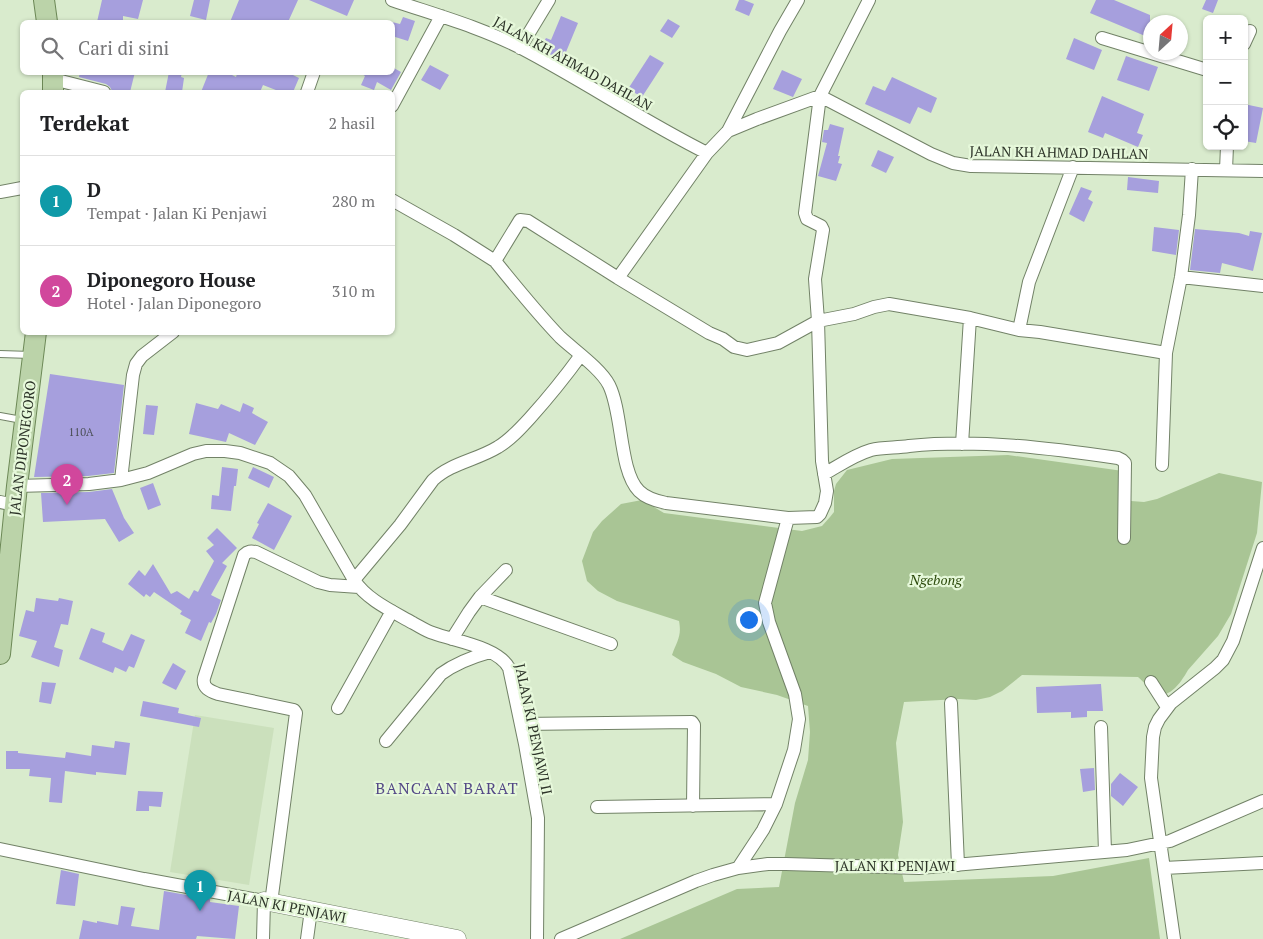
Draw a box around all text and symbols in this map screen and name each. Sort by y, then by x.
street label: JALAN KH AHMAD DAHLAN [490,11,656,115]
north arrow [1143,15,1188,60]
map controls [1203,15,1248,150]
button: + [1203,15,1248,60]
search box [20,20,395,75]
icon: search [38,34,66,62]
text: Cari di sini [78,35,169,60]
button: − [1203,60,1248,105]
button: locate [1203,105,1248,150]
text: Terdekat [40,109,129,137]
text: 2 hasil [329,112,375,134]
street label: JALAN KH AHMAD DAHLAN [969,141,1149,163]
text: D [87,177,101,202]
text: 1 [51,190,61,212]
text: 280 m [332,190,375,212]
text: Tempat · Jalan Ki Penjawi [87,202,267,224]
text: Diponegoro House [87,267,256,292]
text: 2 [51,280,61,302]
text: 310 m [332,280,375,302]
text: Hotel · Jalan Diponegoro [87,292,261,314]
street label: JALAN DIPONEGORO [4,379,40,517]
house number: 110A [68,425,94,439]
pin: 2 [51,464,83,505]
park label: Ngebong [909,570,963,589]
your location [736,607,762,633]
street label: JALAN KI PENJAWI II [511,662,557,796]
district label: BANCAAN BARAT [375,777,519,799]
street label: JALAN KI PENJAWI [835,856,955,875]
pin: 1 [184,870,216,911]
street label: JALAN KI PENJAWI [226,885,348,927]

